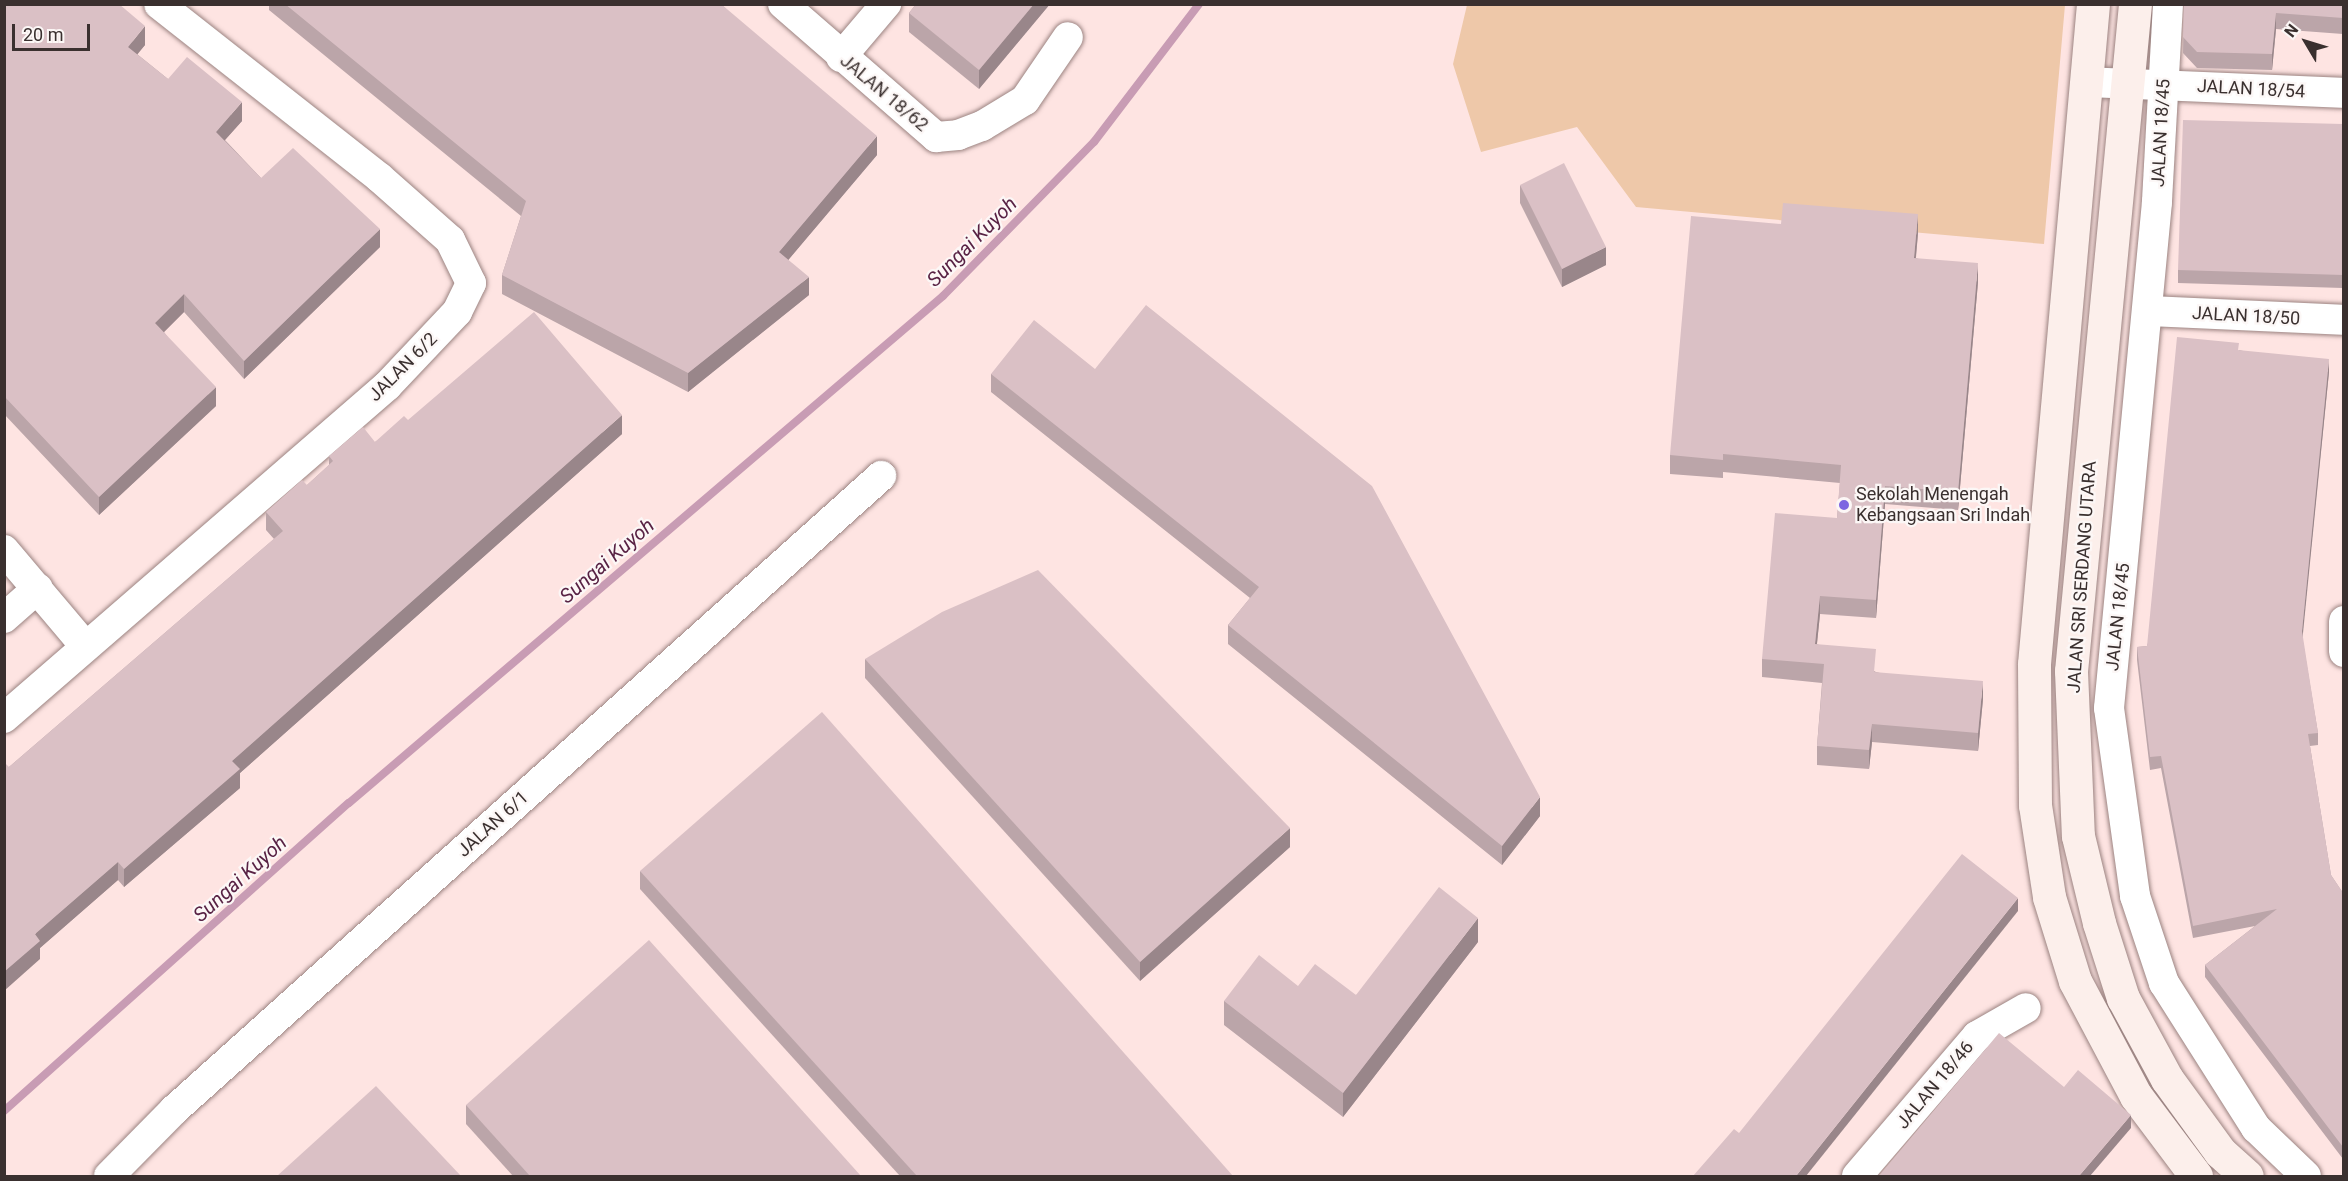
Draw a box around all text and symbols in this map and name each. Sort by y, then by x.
scale bar [15,12,93,50]
north arrow [2276,12,2336,72]
text: N [2280,20,2302,41]
text: 20 m [23,24,63,45]
street label: JALAN 18/62 [836,50,932,136]
street label: JALAN 18/54 [2196,75,2306,103]
street label: JALAN 18/45 [2147,78,2175,188]
water label: Sungai Kuyoh [922,192,1022,292]
street label: JALAN 18/50 [2191,302,2301,330]
street label: JALAN 6/2 [364,328,442,406]
street label: JALAN SRI SERDANG UTARA [2063,460,2101,694]
place label: Sekolah Menengah Kebangsaan Sri Indah [1856,484,2030,526]
marker: Sekolah Menengah Kebangsaan Sri Indah [1837,498,1851,512]
water label: Sungai Kuyoh [555,513,659,609]
street label: JALAN 18/45 [2102,562,2134,672]
street label: JALAN 6/1 [453,787,533,861]
water label: Sungai Kuyoh [188,831,292,927]
street label: JALAN 18/46 [1892,1037,1978,1133]

